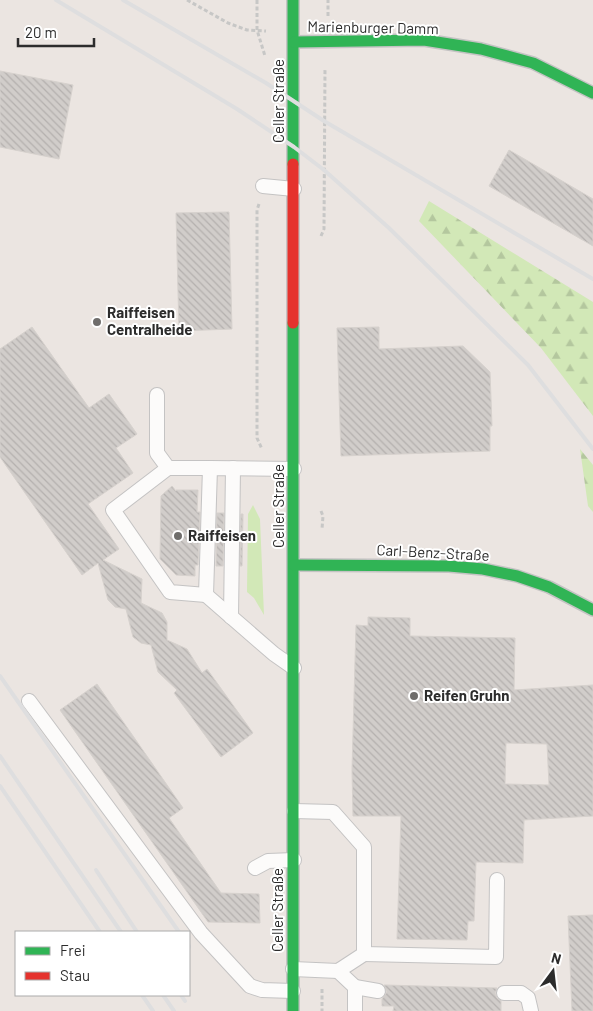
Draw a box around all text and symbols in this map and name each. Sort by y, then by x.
scale bar [18,15,94,47]
street label: Marienburger Damm [307,17,439,37]
text: 20 m [25,23,57,41]
street label: Celler Straße [269,59,287,143]
place label: Raiffeisen Centralheide [107,303,192,338]
marker: Raiffeisen Centralheide [91,316,103,328]
street label: Celler Straße [269,464,287,548]
place label: Raiffeisen [188,526,256,544]
marker: Raiffeisen [172,530,184,542]
street label: Carl-Benz-Straße [376,540,490,564]
place label: Reifen Gruhn [424,686,509,704]
marker: Reifen Gruhn [408,690,420,702]
street label: Celler Straße [268,868,286,952]
legend [15,931,190,996]
text: Frei [60,941,86,959]
north arrow [528,946,578,996]
text: N [550,949,563,967]
text: Stau [60,966,90,984]

